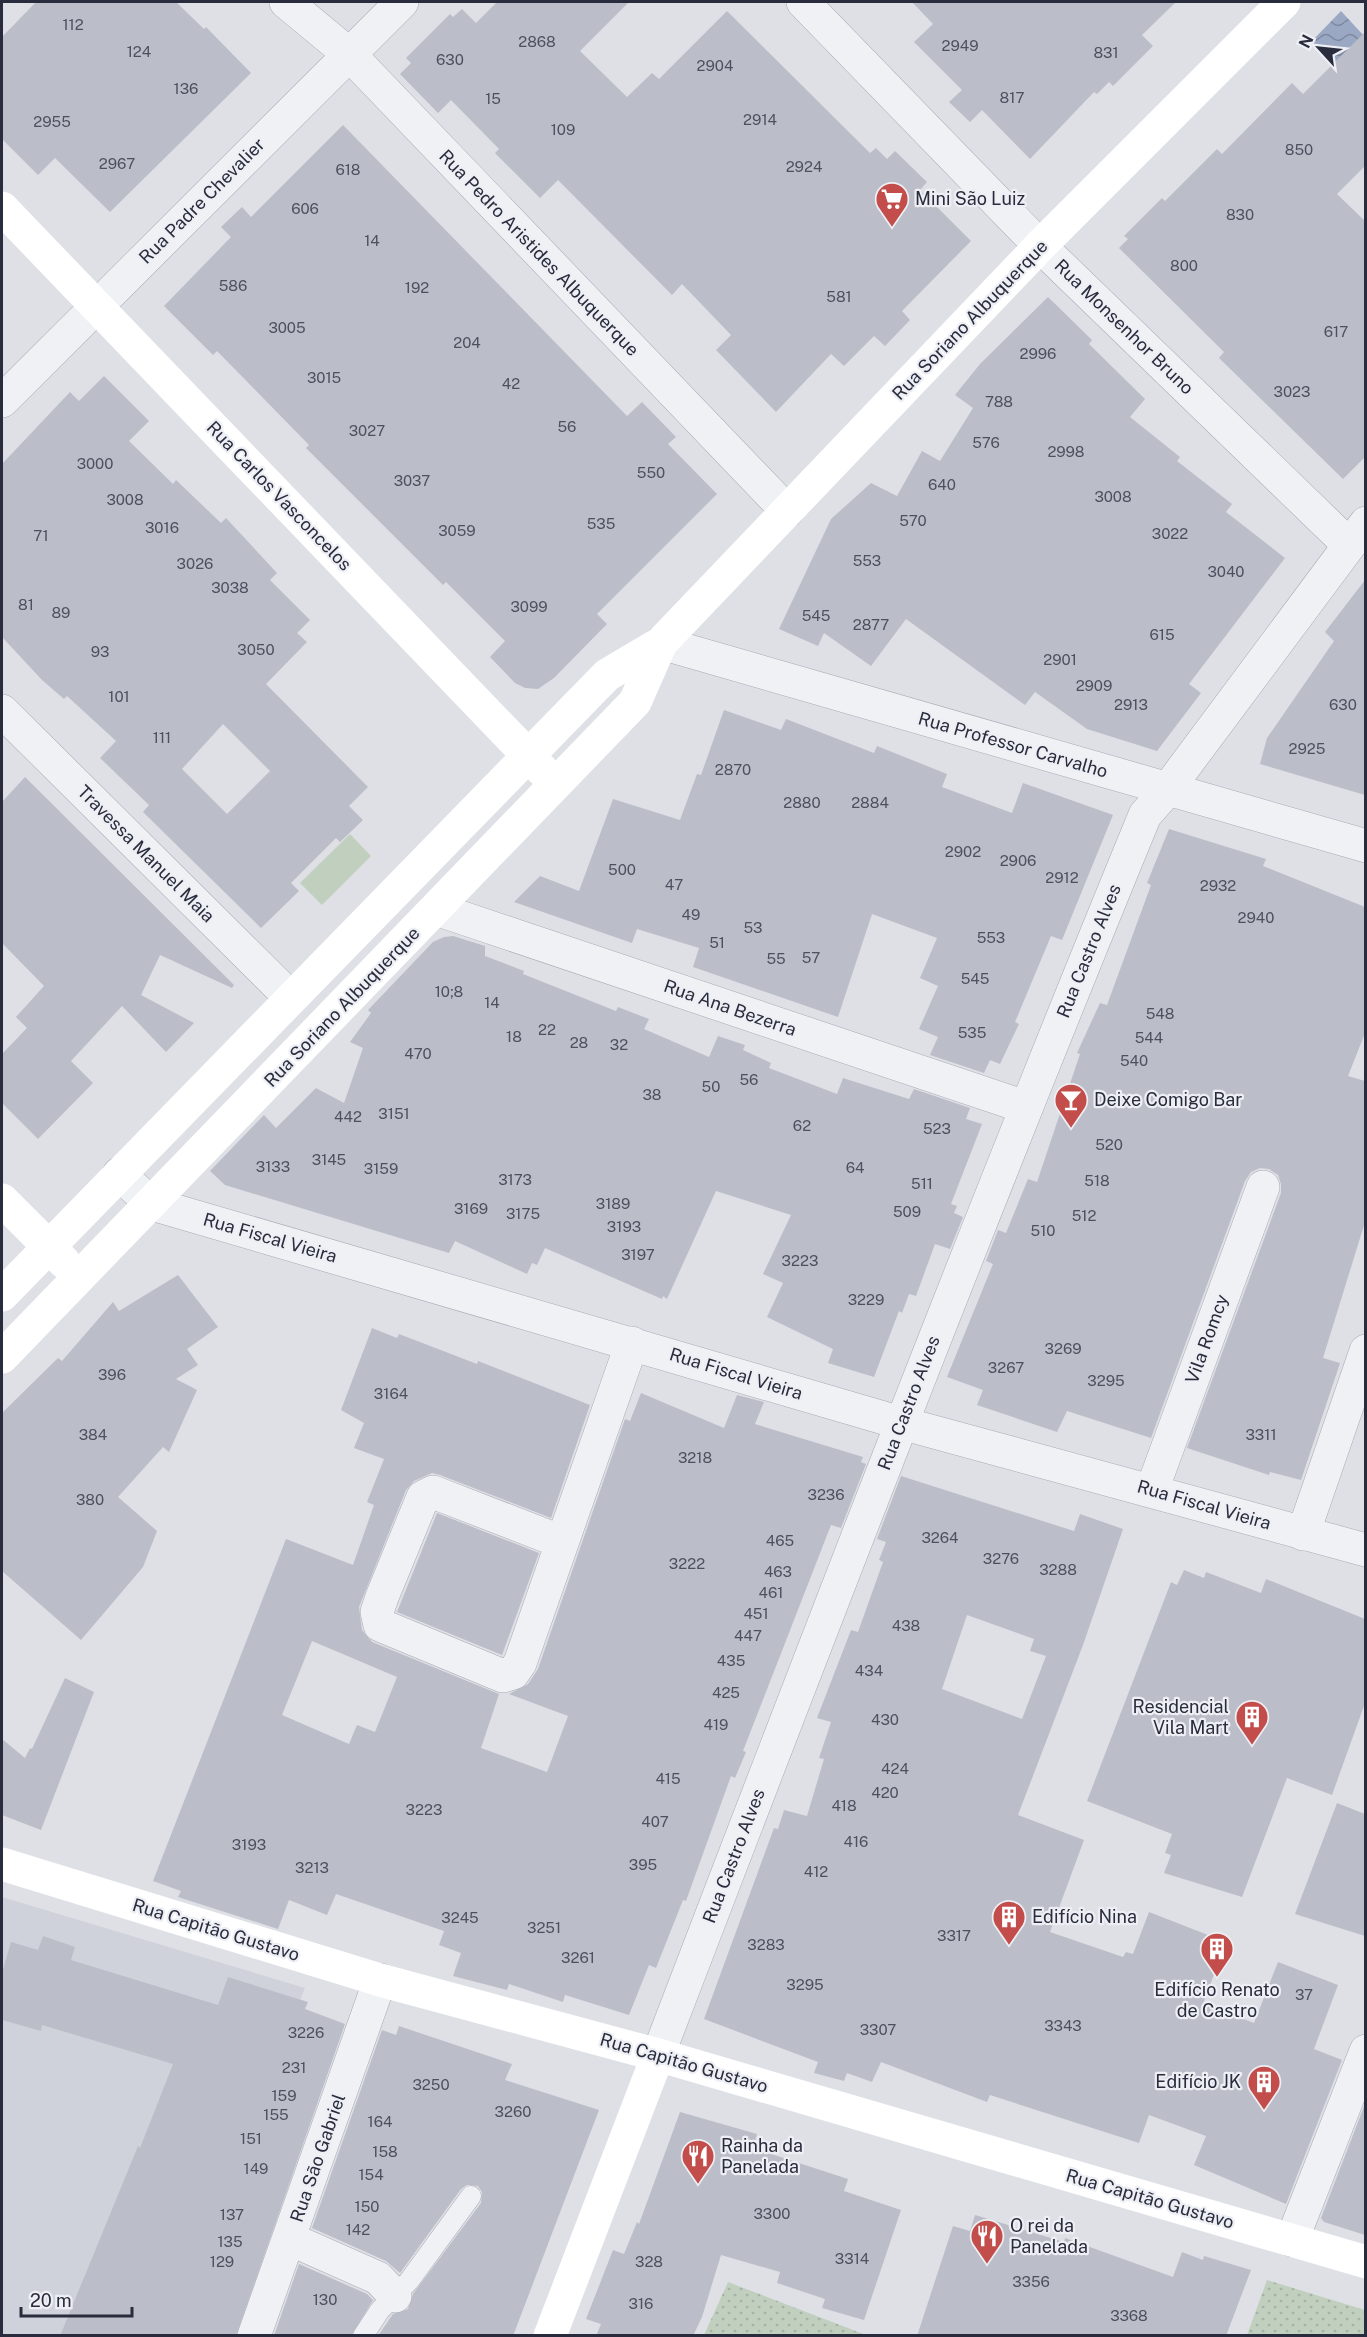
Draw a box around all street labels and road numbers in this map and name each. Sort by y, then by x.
street label: Rua Padre Chevalier [135,134,269,268]
street label: Rua Pedro Aristides Albuquerque [435,145,644,360]
street label: Rua Soriano Albuquerque [888,235,1052,404]
street label: Rua Monsenhor Bruno [1051,255,1198,398]
street label: Rua Carlos Vasconcelos [203,417,356,574]
street label: Rua Professor Carvalho [916,707,1110,782]
street label: Travessa Manuel Maia [74,781,219,926]
street label: Rua Castro Alves [1052,881,1125,1021]
street label: Rua Soriano Albuquerque [260,922,424,1091]
street label: Rua Ana Bezerra [661,975,799,1040]
street label: Rua Fiscal Vieira [201,1208,339,1267]
street label: Vila Romcy [1181,1291,1232,1386]
street label: Rua Castro Alves [873,1333,944,1473]
street label: Rua Fiscal Vieira [667,1343,805,1404]
street label: Rua Fiscal Vieira [1135,1475,1273,1534]
street label: Rua Castro Alves [698,1786,769,1926]
street label: Rua Capitão Gustavo [130,1894,302,1965]
street label: Rua Capitão Gustavo [598,2028,771,2097]
street label: Rua São Gabriel [286,2091,349,2225]
street label: Rua Capitão Gustavo [1064,2164,1237,2233]

